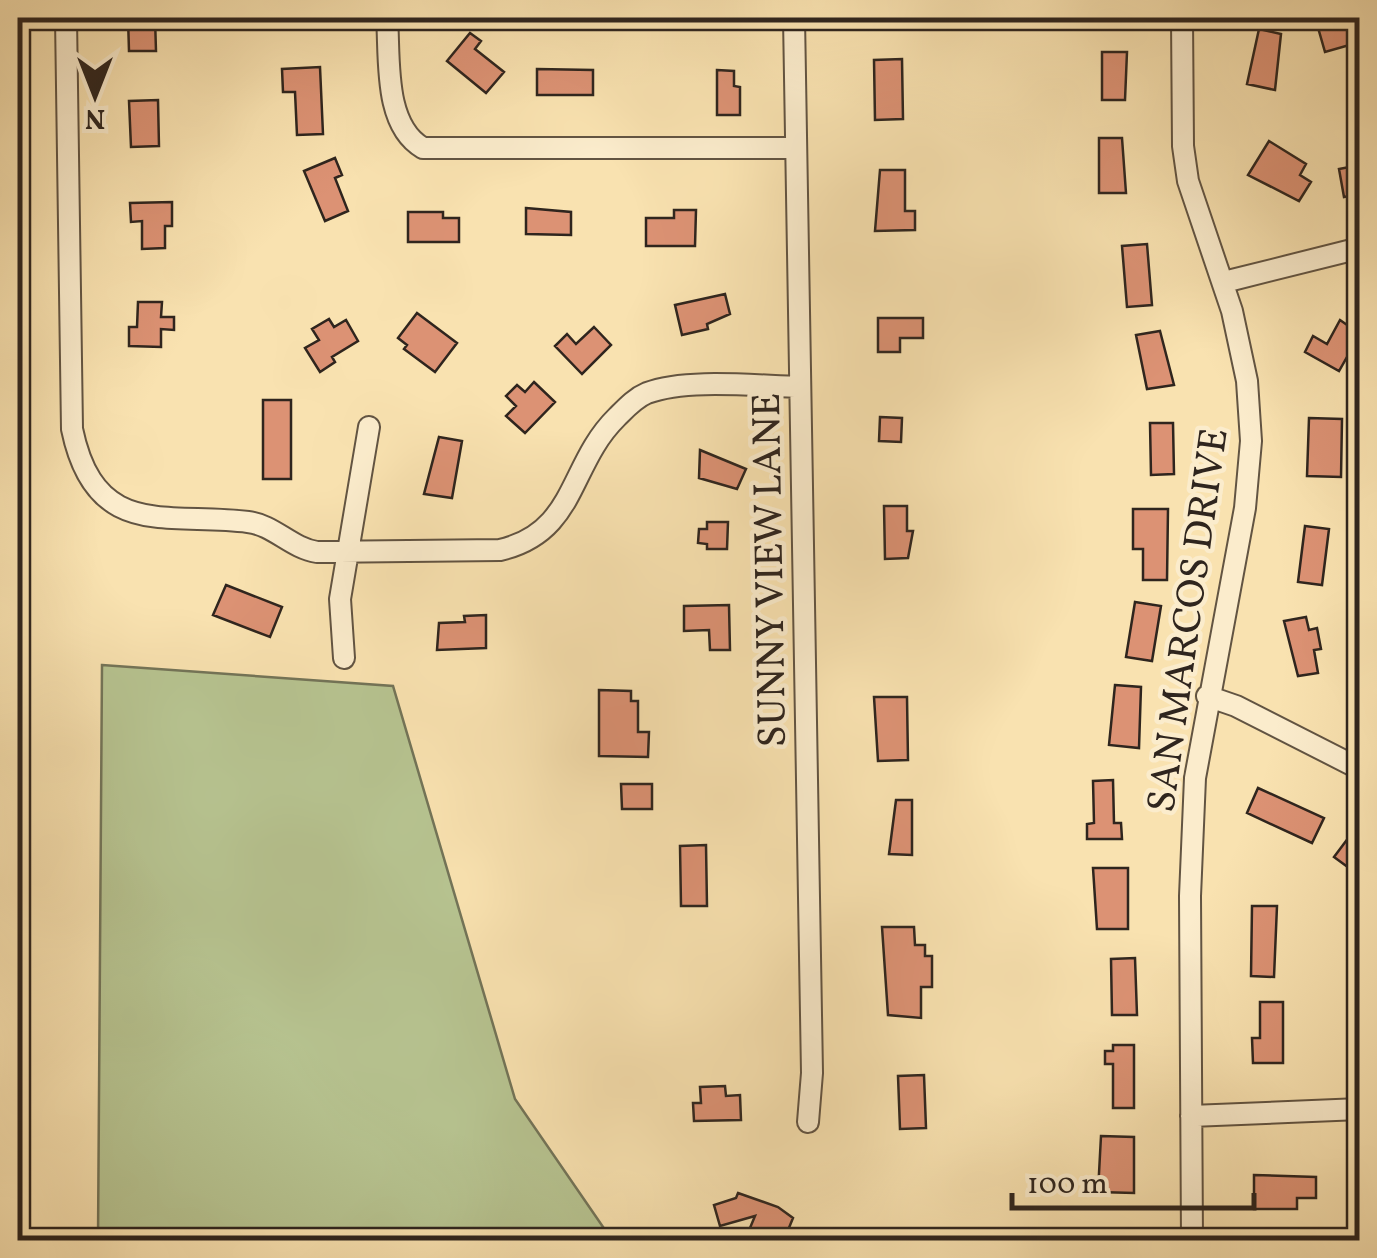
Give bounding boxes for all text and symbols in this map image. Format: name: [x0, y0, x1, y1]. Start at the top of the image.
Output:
north arrow: [45, 45, 145, 145]
text: N: [85, 98, 105, 137]
street label: SUNNY VIEW LANE: [741, 392, 803, 748]
street label: SAN MARCOS DRIVE: [1135, 425, 1245, 816]
scale bar: [1012, 1148, 1254, 1210]
text: 100 m: [1027, 1164, 1108, 1206]

